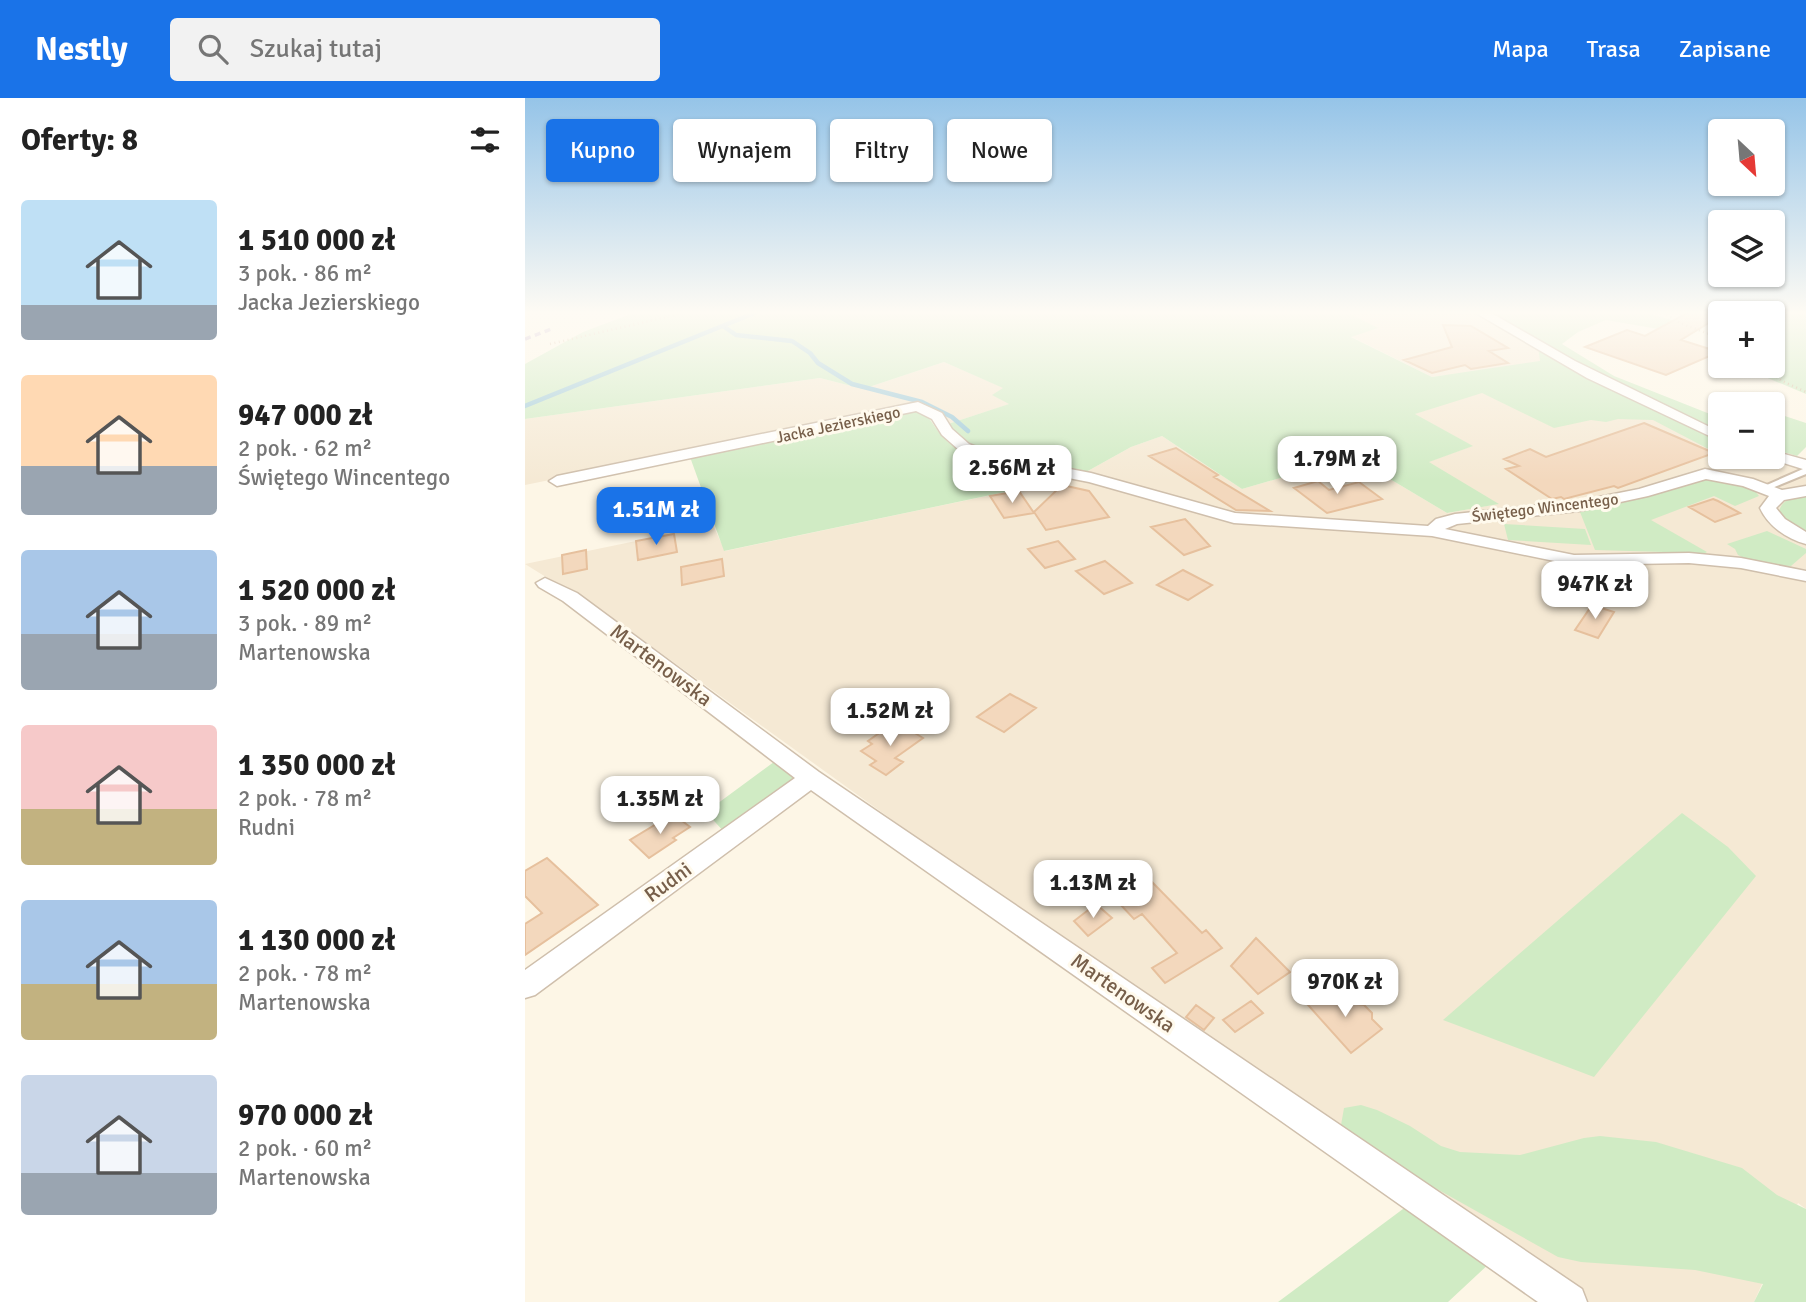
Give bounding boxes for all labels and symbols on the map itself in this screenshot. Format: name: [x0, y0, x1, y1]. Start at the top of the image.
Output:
north arrow: [1708, 119, 1785, 196]
street label: Jacka Jezierskiego: [774, 402, 902, 448]
pin: 1.79M zł: [1265, 436, 1409, 496]
pin: 2.56M zł: [940, 446, 1084, 505]
pin: 1.51M zł: [584, 488, 728, 547]
street label: Świętego Wincentego: [1471, 489, 1620, 527]
pin: 947K zł: [1530, 561, 1660, 621]
street label: Martenowska: [605, 618, 717, 712]
pin: 1.52M zł: [818, 688, 962, 748]
pin: 1.35M zł: [588, 776, 732, 836]
street label: Rudni: [639, 856, 697, 908]
pin: 1.13M zł: [1021, 860, 1165, 920]
street label: Martenowska: [1066, 948, 1180, 1038]
pin: 970K zł: [1280, 960, 1410, 1019]

